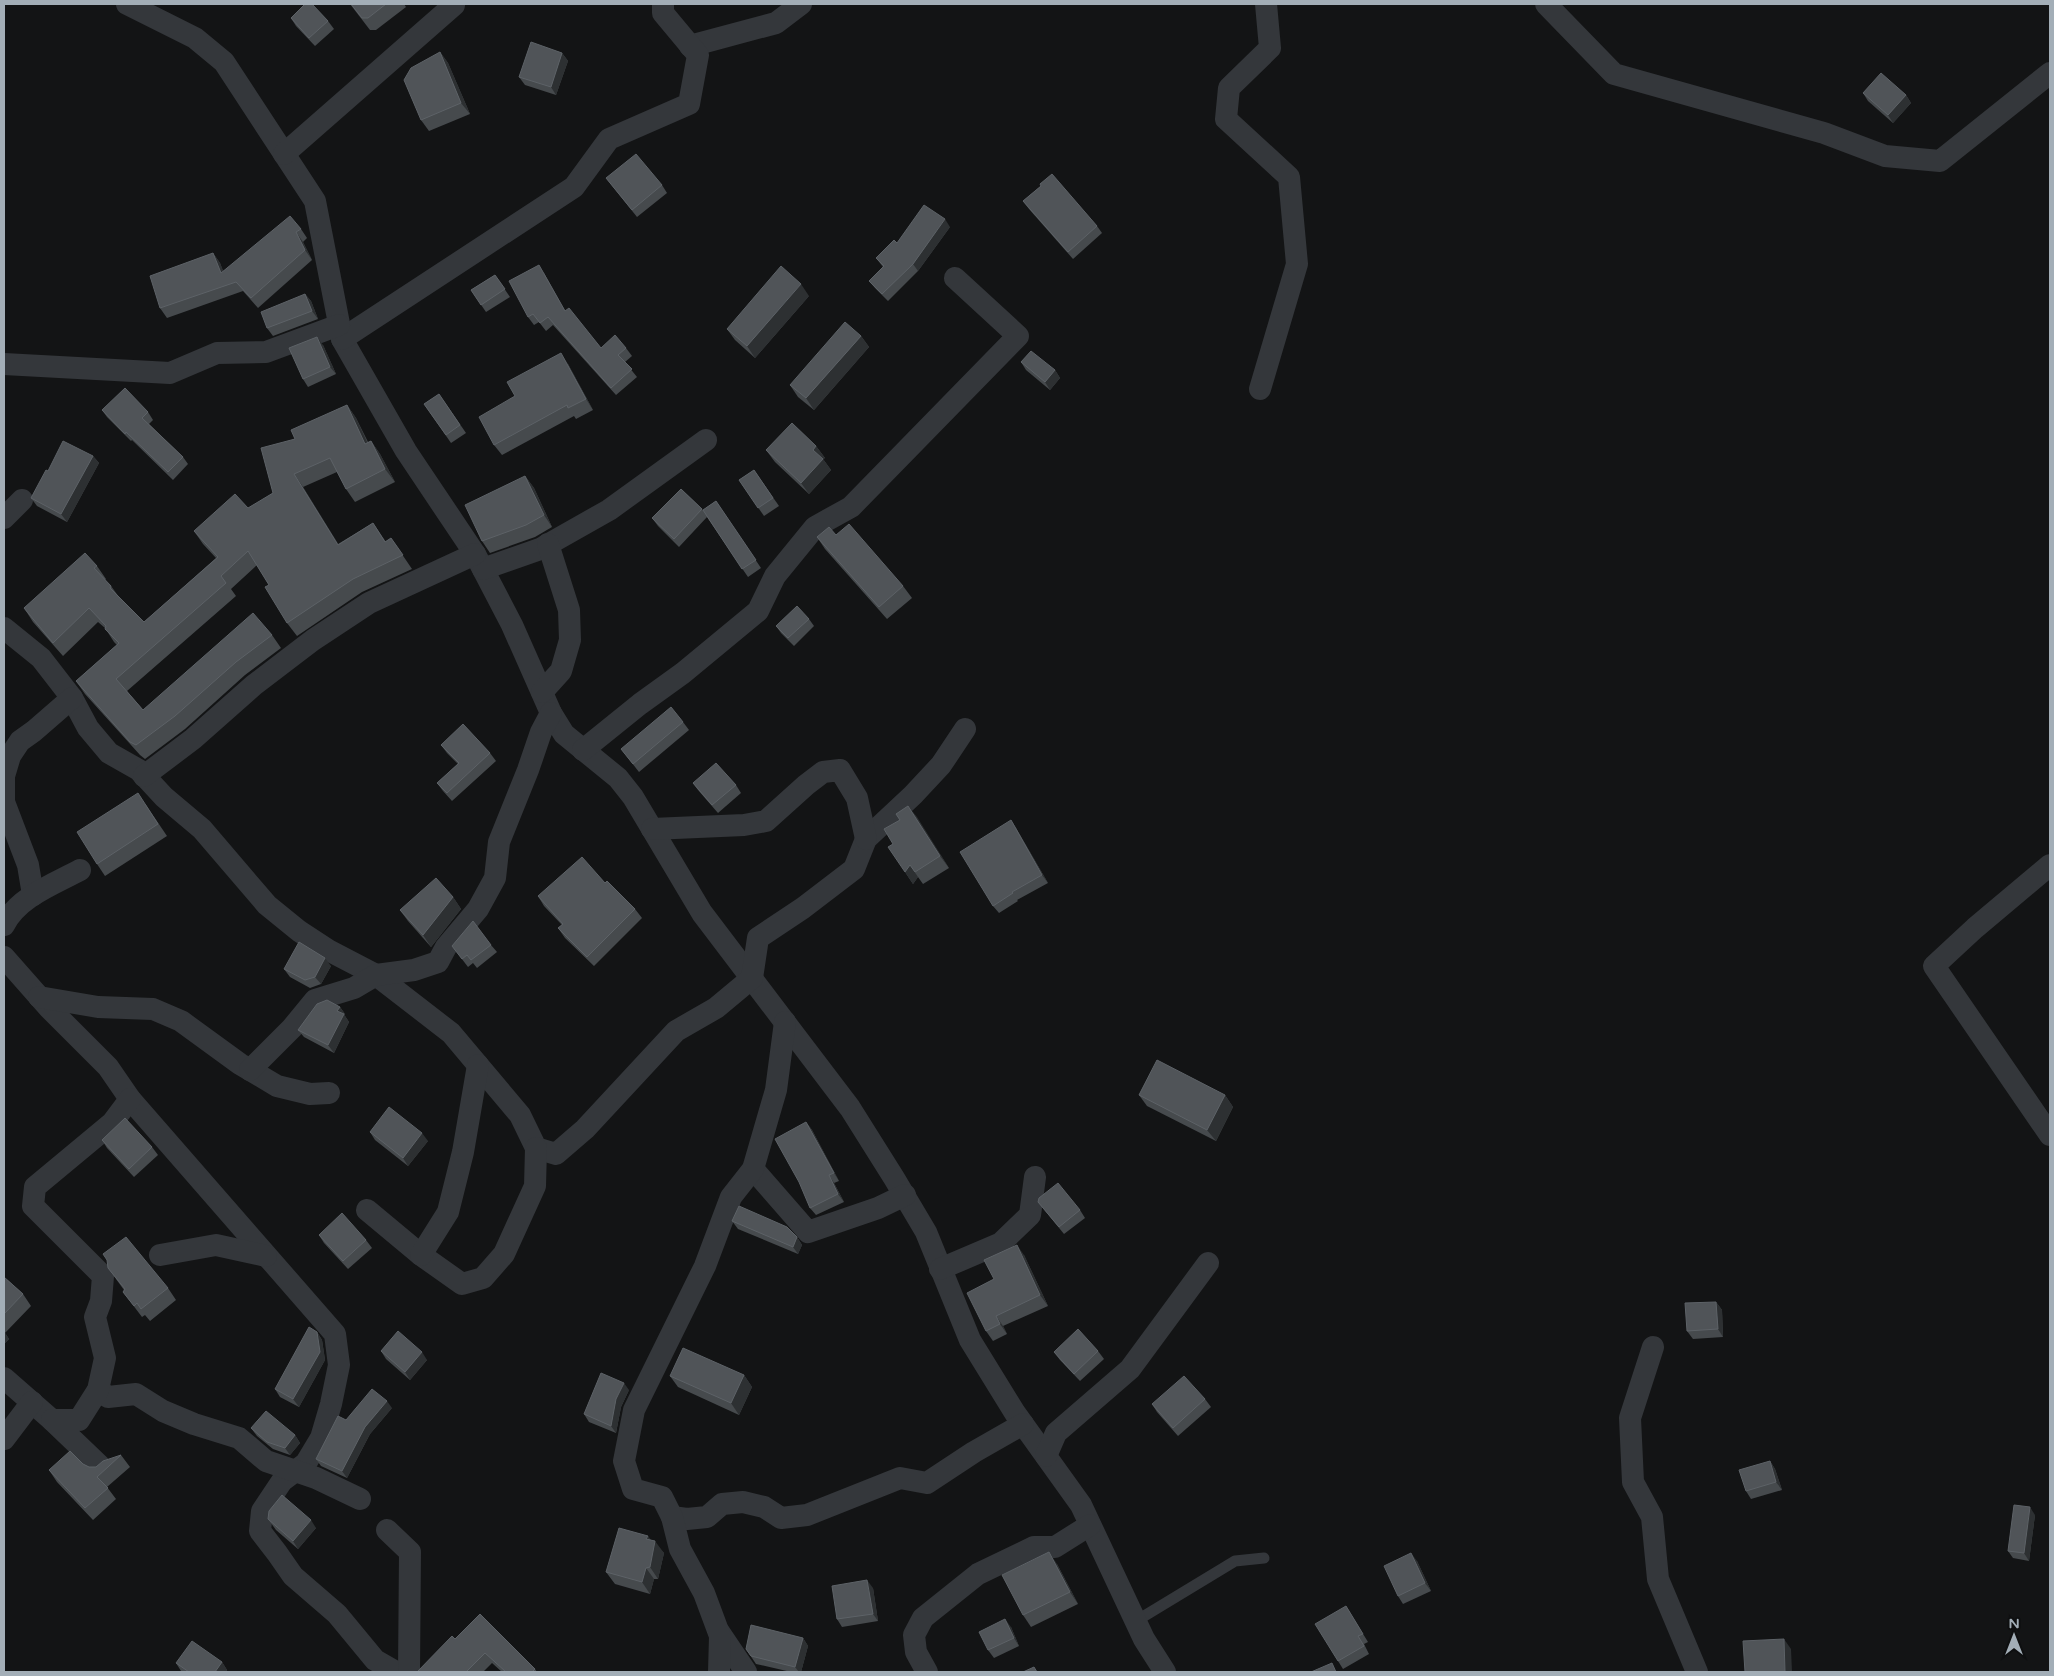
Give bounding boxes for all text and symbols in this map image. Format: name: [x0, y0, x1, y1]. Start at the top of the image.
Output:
north arrow: [1989, 1611, 2039, 1661]
text: N: [2008, 1615, 2020, 1632]

